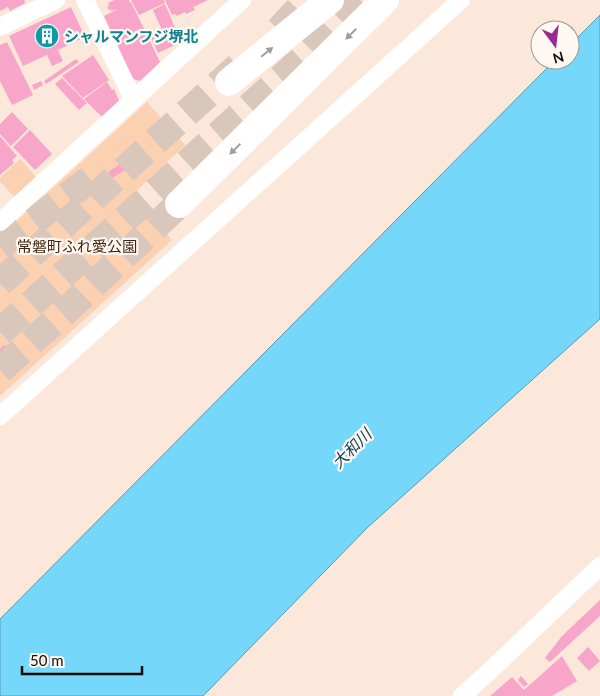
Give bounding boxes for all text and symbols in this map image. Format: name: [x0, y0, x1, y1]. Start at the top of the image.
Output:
north arrow: [530, 20, 580, 70]
building icon: シャルマンフジ堺北: [34, 23, 60, 49]
place label: シャルマンフジ堺北: [64, 27, 199, 45]
one-way arrow: [345, 28, 357, 40]
one-way arrow: [260, 46, 273, 57]
text: N: [551, 48, 566, 68]
one-way arrow: [229, 142, 241, 154]
park label: 常磐町ふれ愛公園: [17, 237, 137, 255]
water label: 大和川: [327, 423, 376, 472]
scale bar: [22, 644, 142, 676]
text: 50 m: [30, 651, 64, 669]

